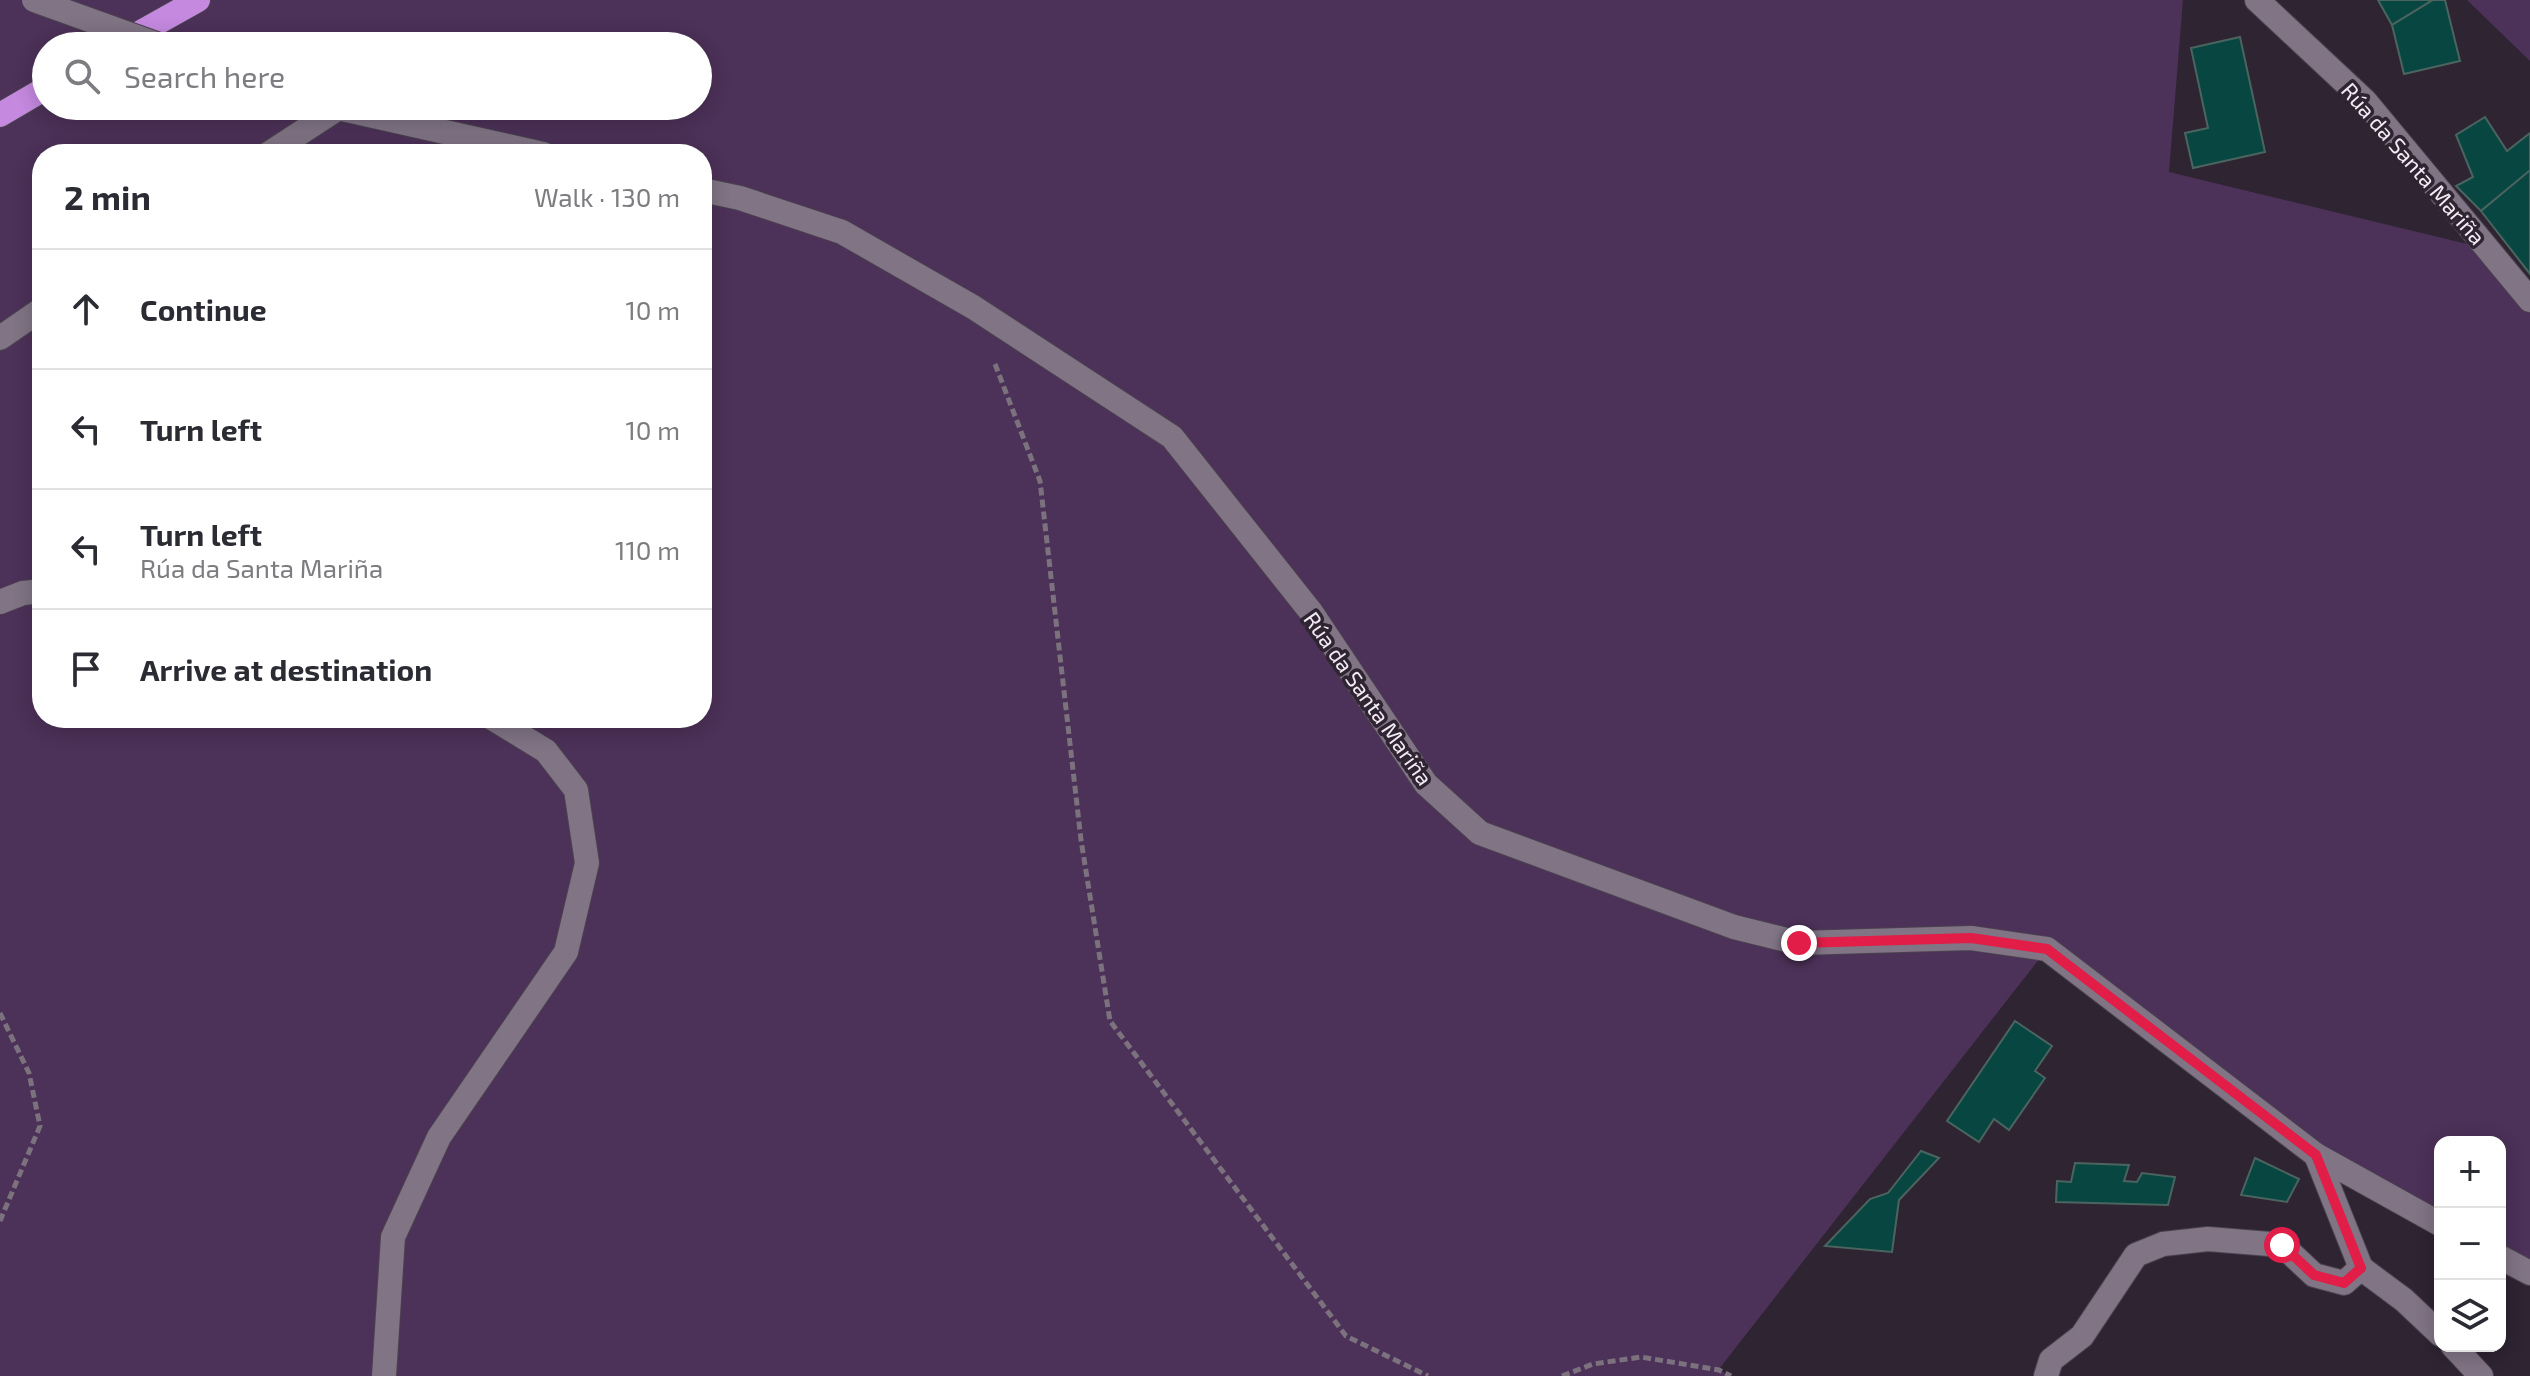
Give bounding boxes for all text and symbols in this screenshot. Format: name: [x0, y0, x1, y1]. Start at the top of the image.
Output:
search box: [32, 32, 712, 120]
icon: search: [60, 54, 104, 98]
text: Search here: [124, 58, 285, 94]
street label: Rúa da Santa Mariña: [2337, 77, 2491, 249]
text: 2 min: [64, 176, 151, 217]
text: Walk · 130 m: [534, 181, 680, 212]
icon: ahead: [64, 287, 108, 331]
text: Continue: [140, 291, 267, 327]
text: 10 m: [625, 294, 680, 325]
icon: left: [64, 407, 108, 451]
text: Turn left: [140, 411, 262, 447]
text: 10 m: [625, 414, 680, 445]
text: Turn left: [140, 516, 262, 552]
icon: left: [64, 527, 108, 571]
text: 110 m: [615, 534, 680, 565]
text: Rúa da Santa Mariña: [140, 552, 383, 583]
street label: Rúa da Santa Mariña: [1299, 606, 1439, 790]
icon: arrive: [64, 647, 108, 691]
text: Arrive at destination: [140, 651, 432, 687]
route end: [1781, 925, 1817, 961]
map controls: [2434, 1136, 2506, 1352]
button: +: [2434, 1136, 2506, 1208]
button: −: [2434, 1208, 2506, 1280]
route start: [2264, 1227, 2300, 1263]
button: layers: [2434, 1280, 2506, 1352]

